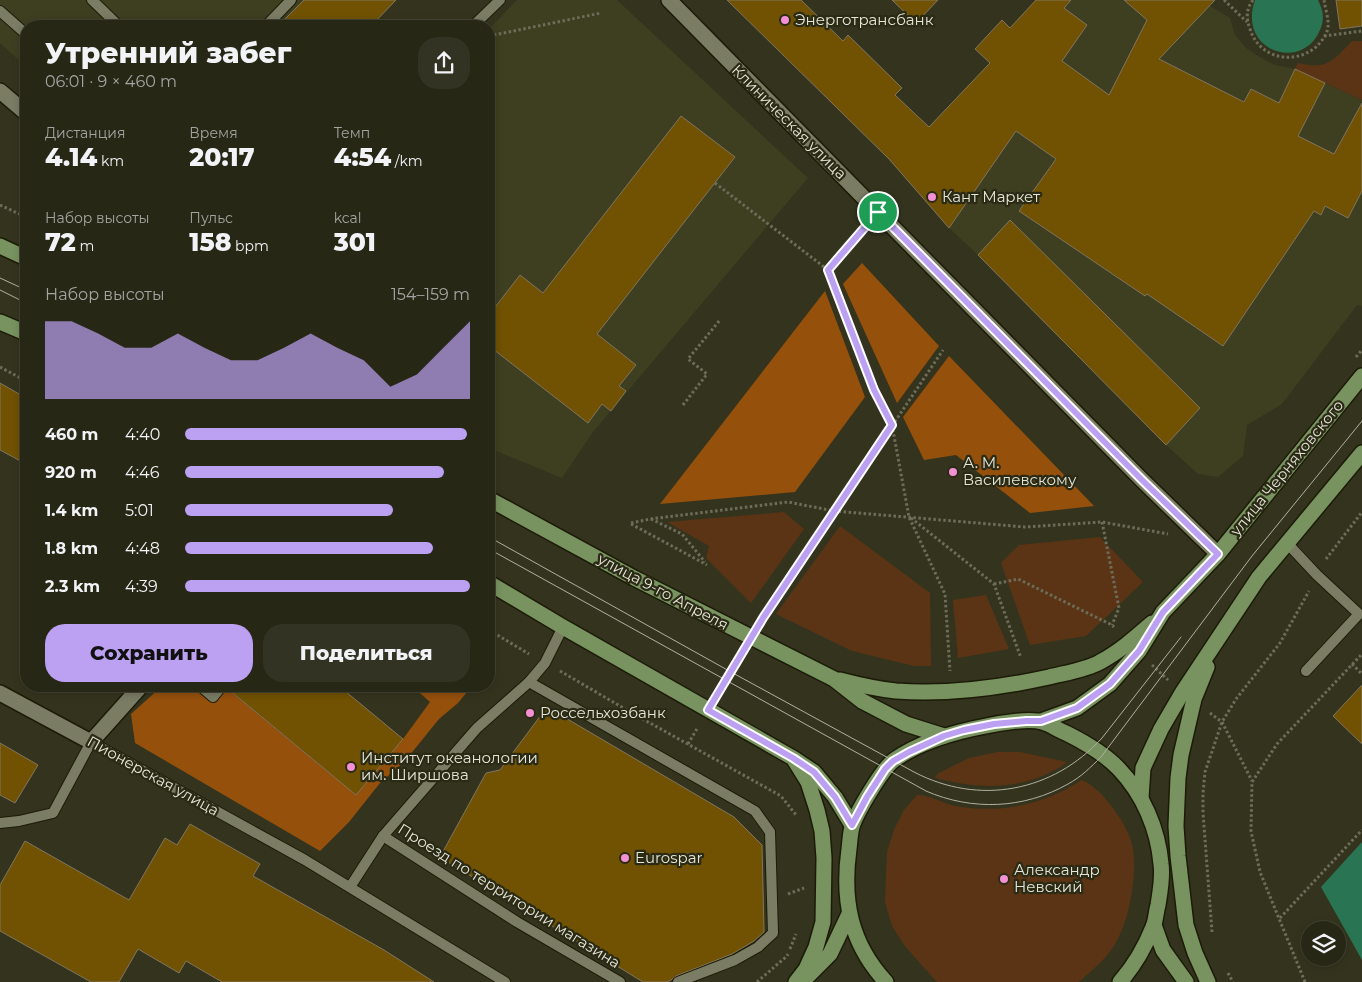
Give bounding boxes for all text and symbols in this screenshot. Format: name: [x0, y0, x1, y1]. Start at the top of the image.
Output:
place label: Энерготрансбанк: [795, 10, 934, 29]
marker: Энерготрансбанк: [779, 14, 791, 26]
text: Утренний забег: [45, 36, 291, 70]
button: share: [418, 37, 470, 89]
street label: Клиническая улица: [728, 60, 851, 183]
text: 06:01 · 9 × 460 m: [45, 72, 177, 91]
text: Дистанция: [45, 124, 125, 142]
text: Время: [189, 124, 238, 142]
text: Темп: [334, 124, 370, 142]
text: 4.14: [45, 142, 97, 172]
text: 20:17: [189, 142, 254, 172]
text: 4:54: [334, 142, 391, 172]
text: km: [97, 152, 124, 170]
text: /km: [391, 152, 423, 170]
place label: Кант Маркет: [942, 187, 1041, 206]
pin: [857, 191, 899, 233]
marker: Кант Маркет: [926, 191, 938, 203]
icon: arrive: [864, 198, 892, 226]
text: Набор высоты: [45, 209, 150, 227]
text: Пульс: [189, 209, 233, 227]
text: kcal: [334, 209, 362, 227]
text: 72: [45, 227, 76, 257]
text: 158: [189, 227, 231, 257]
text: 301: [334, 227, 376, 257]
text: m: [76, 237, 94, 255]
text: bpm: [231, 237, 269, 255]
text: Набор высоты: [45, 285, 165, 304]
text: 154–159 m: [391, 285, 470, 304]
street label: улица Черняховского: [1225, 396, 1347, 540]
text: 460 m: [45, 425, 98, 444]
text: 4:40: [125, 425, 160, 444]
place label: А. М. Василевскому: [963, 453, 1077, 489]
text: 920 m: [45, 463, 97, 482]
text: 4:46: [125, 463, 159, 482]
marker: А. М. Василевскому: [947, 466, 959, 478]
text: 1.4 km: [45, 501, 98, 520]
text: 5:01: [125, 501, 154, 520]
text: 1.8 km: [45, 539, 98, 558]
text: 4:48: [125, 539, 160, 558]
street label: улица 9-го Апреля: [594, 549, 732, 634]
text: 2.3 km: [45, 577, 100, 596]
text: 4:39: [125, 577, 158, 596]
button: Сохранить: [45, 624, 253, 682]
button: Поделиться: [263, 624, 470, 682]
place label: Россельхозбанк: [540, 703, 666, 722]
marker: Россельхозбанк: [524, 707, 536, 719]
street label: Пионерская улица: [84, 731, 222, 820]
place label: Институт океанологии им. Ширшова: [361, 748, 538, 784]
marker: Институт океанологии им. Ширшова: [345, 761, 357, 773]
street label: Проезд по территории магазина: [395, 819, 624, 972]
place label: Eurospar: [635, 848, 703, 867]
marker: Eurospar: [619, 852, 631, 864]
place label: Александр Невский: [1014, 860, 1100, 896]
marker: Александр Невский: [998, 873, 1010, 885]
map controls: [1301, 921, 1346, 966]
button: layers: [1301, 921, 1346, 966]

